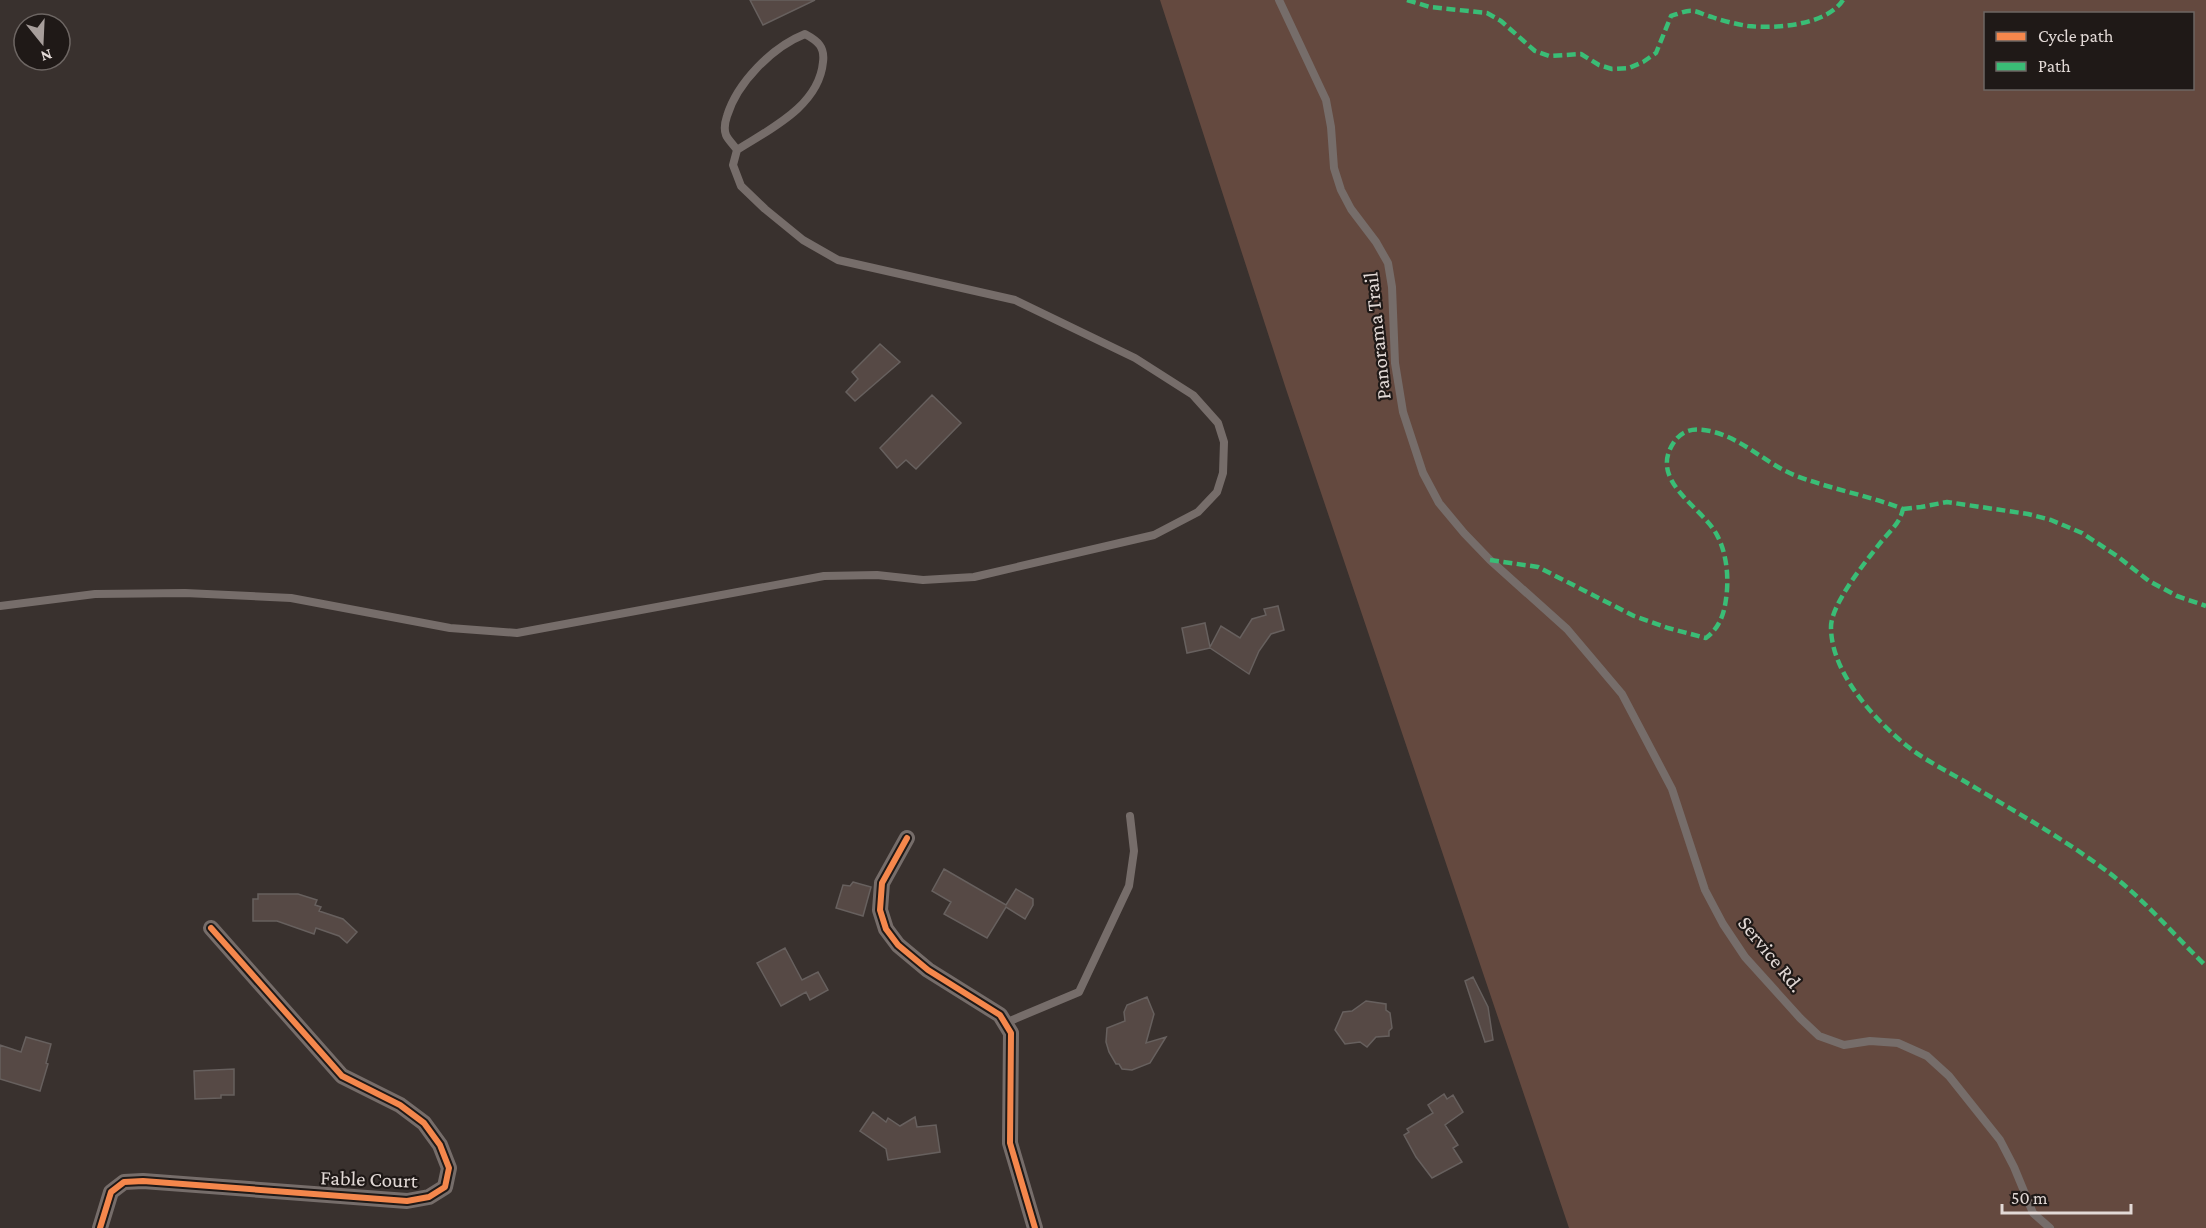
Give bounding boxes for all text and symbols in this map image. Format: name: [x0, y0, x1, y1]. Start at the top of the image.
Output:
north arrow: [12, 12, 72, 72]
legend: [1984, 12, 2194, 90]
text: Cycle path: [2038, 26, 2114, 46]
text: N: [39, 46, 54, 66]
text: Path: [2038, 56, 2071, 76]
street label: Panorama Trail: [1358, 271, 1396, 401]
street label: Service Rd.: [1733, 911, 1809, 997]
street label: Fable Court: [320, 1165, 419, 1193]
scale bar: [2002, 1177, 2131, 1215]
text: 50 m: [2011, 1188, 2048, 1208]

